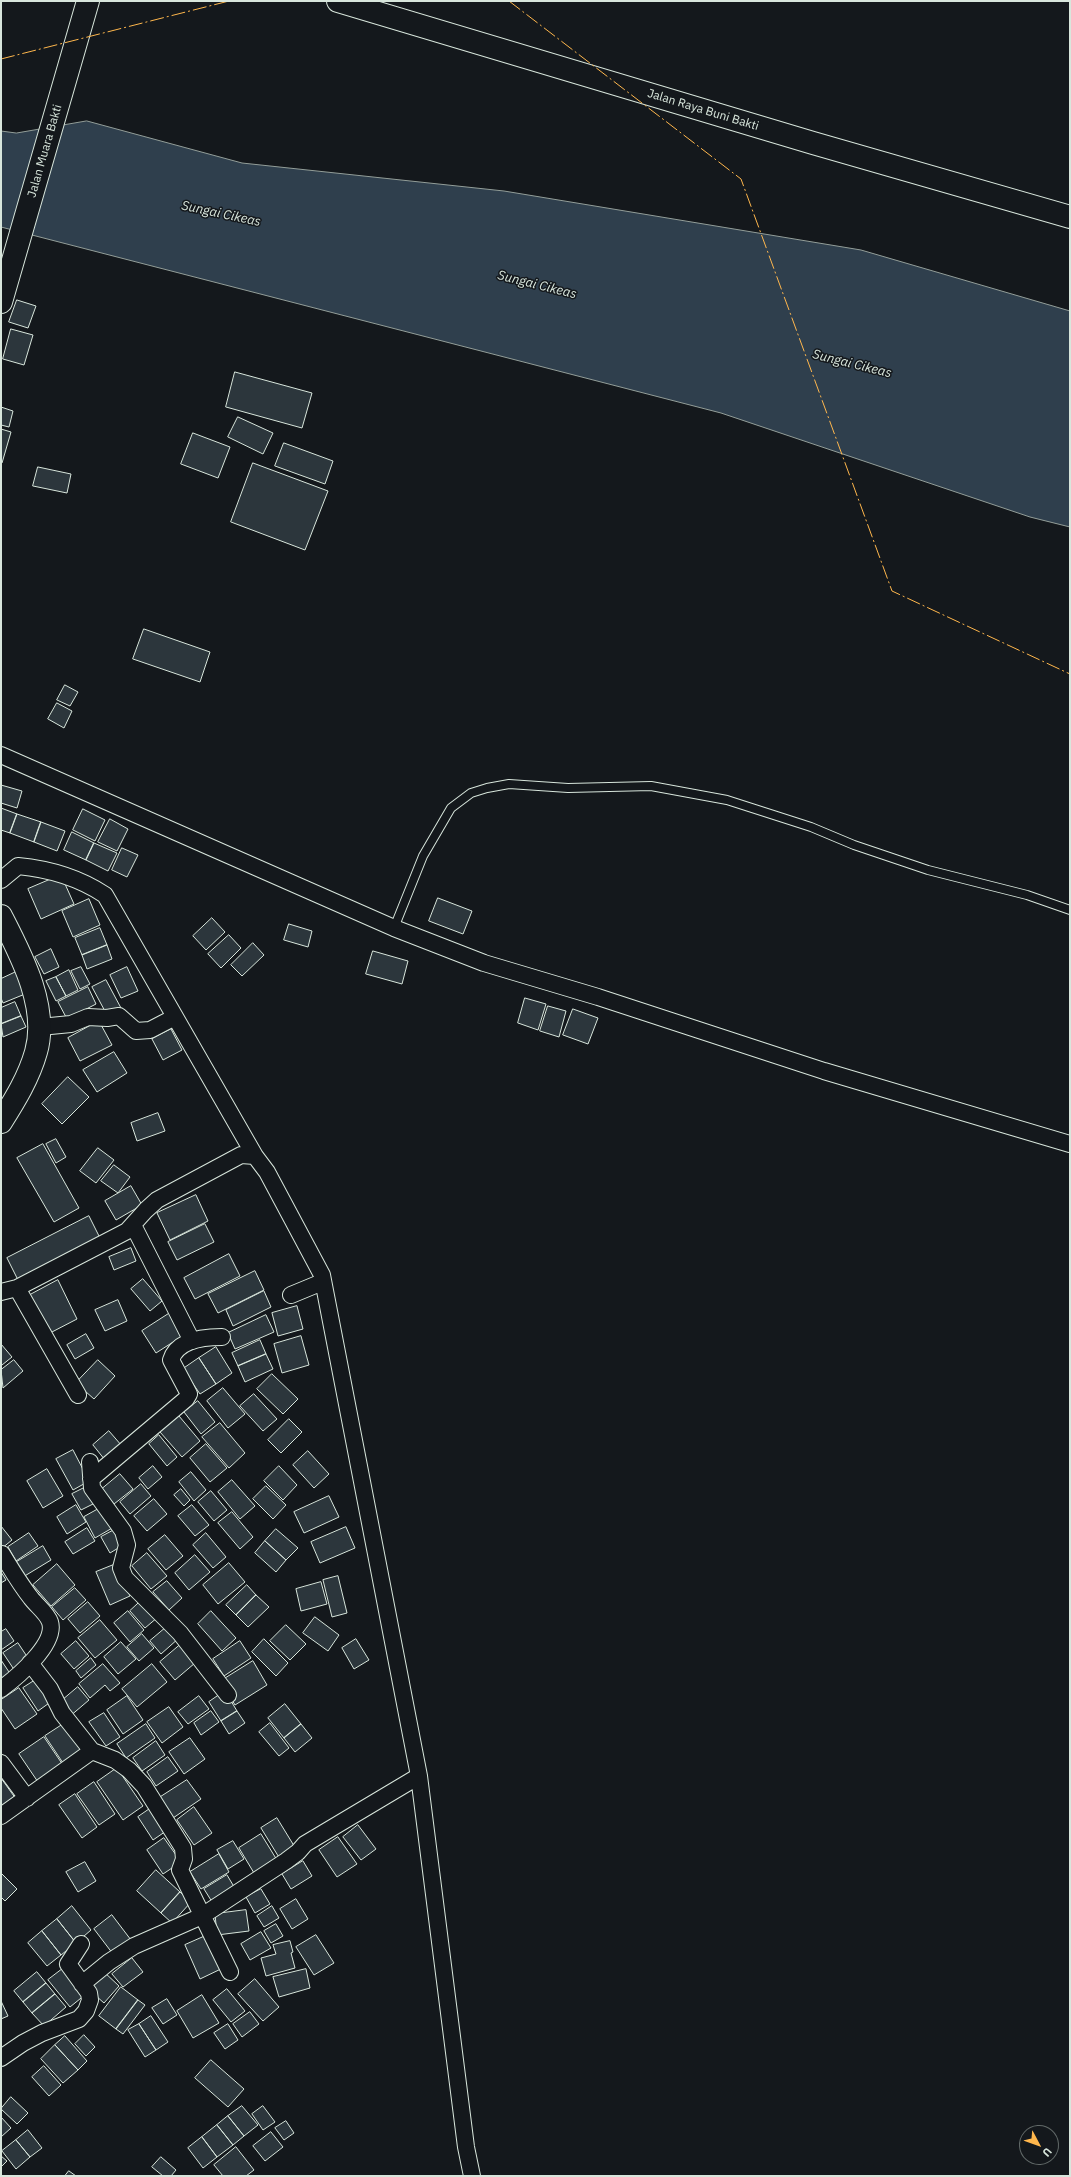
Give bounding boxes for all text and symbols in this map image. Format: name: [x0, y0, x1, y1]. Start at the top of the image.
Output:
street label: Jalan Raya Buni Bakti: [646, 86, 760, 134]
street label: Jalan Muara Bakti: [25, 103, 65, 199]
water label: Sungai Cikeas: [180, 198, 262, 230]
water label: Sungai Cikeas: [496, 268, 578, 302]
water label: Sungai Cikeas: [811, 347, 893, 381]
north arrow: [1019, 2125, 1059, 2165]
text: U: [1040, 2145, 1055, 2160]

